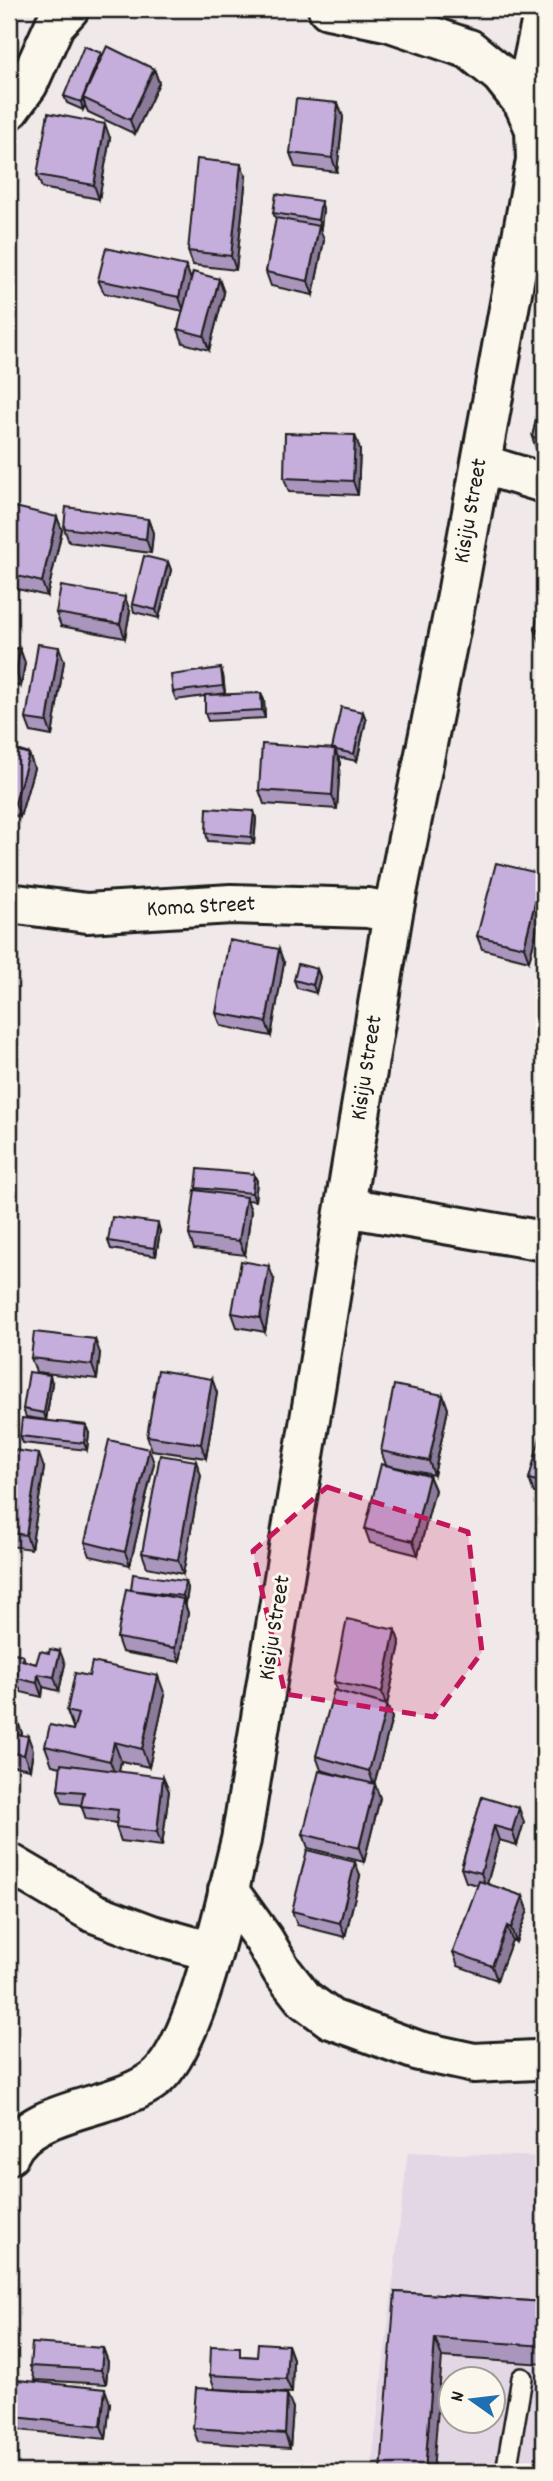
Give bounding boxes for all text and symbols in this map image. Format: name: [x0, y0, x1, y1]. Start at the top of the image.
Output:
street label: Kisiju Street: [447, 456, 497, 566]
street label: Koma Street: [146, 889, 256, 927]
street label: Kisiju Street: [343, 1013, 393, 1123]
street label: Kisiju Street: [251, 1573, 301, 1683]
north arrow: [438, 2366, 508, 2436]
text: N: [445, 2389, 473, 2405]

